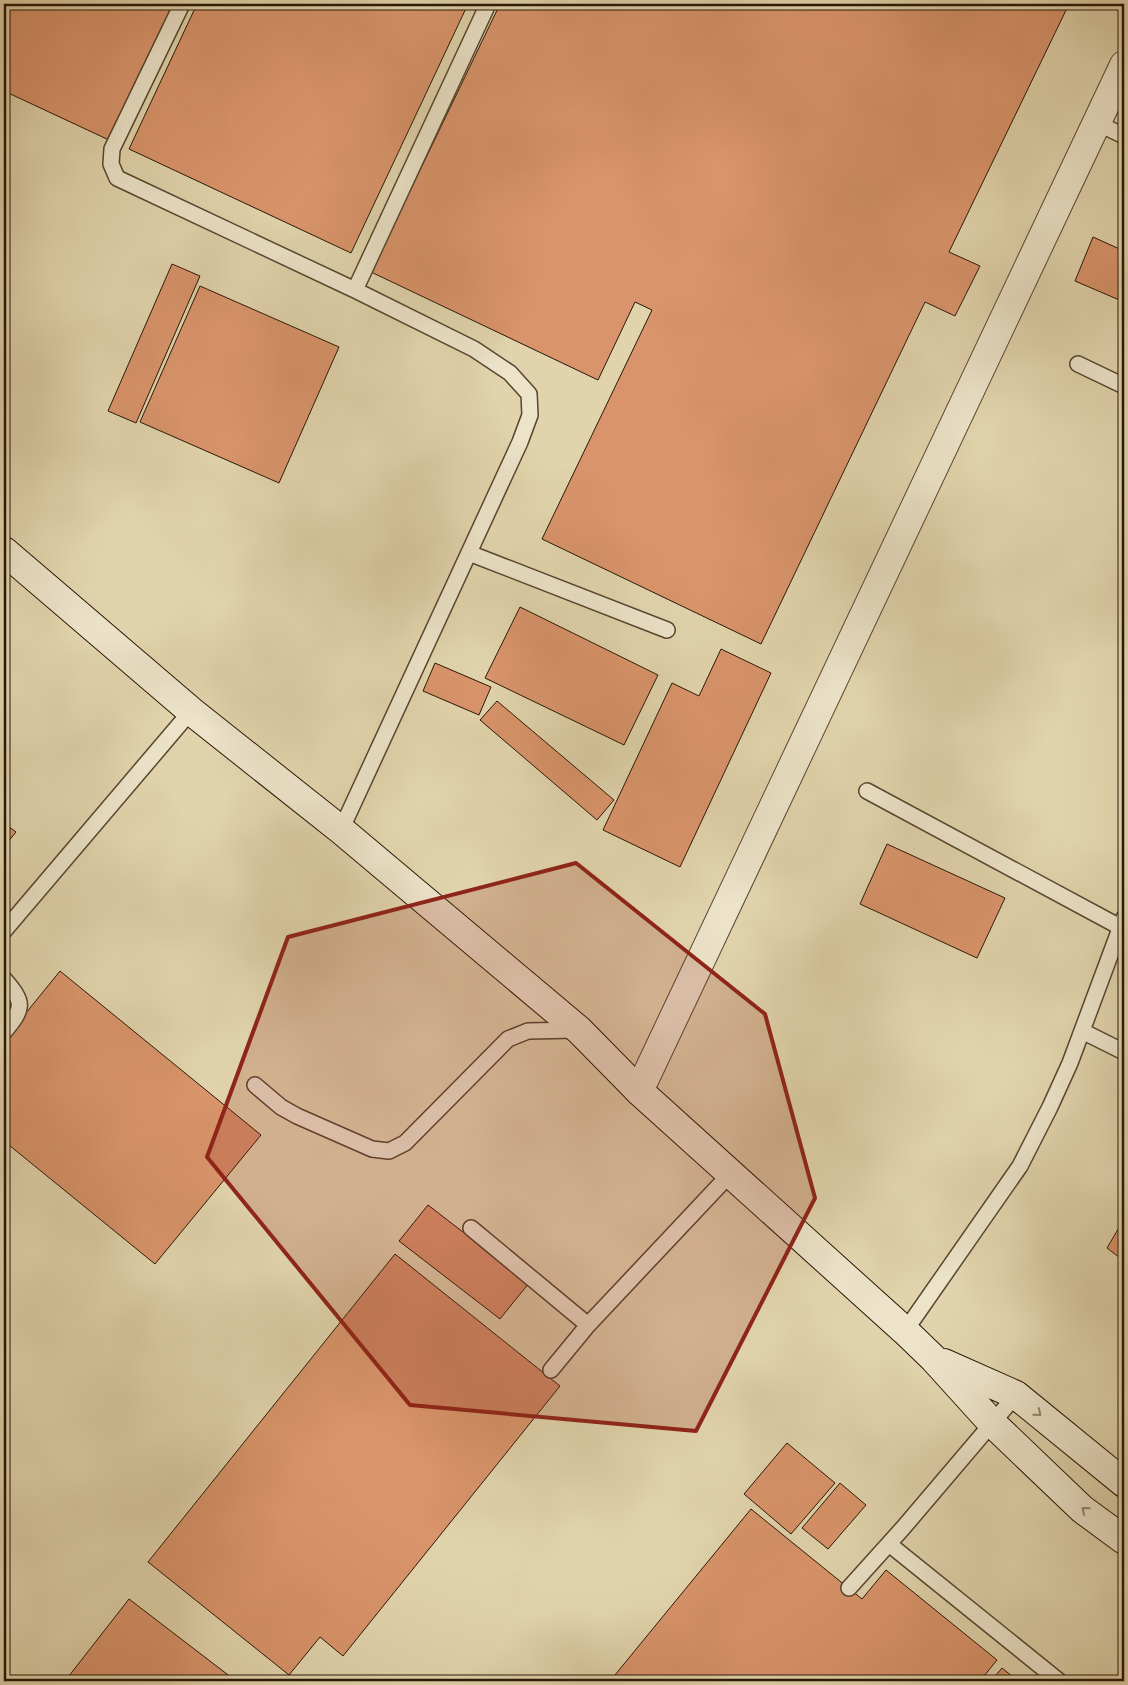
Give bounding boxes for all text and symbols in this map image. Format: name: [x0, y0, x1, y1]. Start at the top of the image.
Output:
one-way arrow: [1032, 1408, 1041, 1416]
one-way arrow: [1082, 1508, 1091, 1516]

